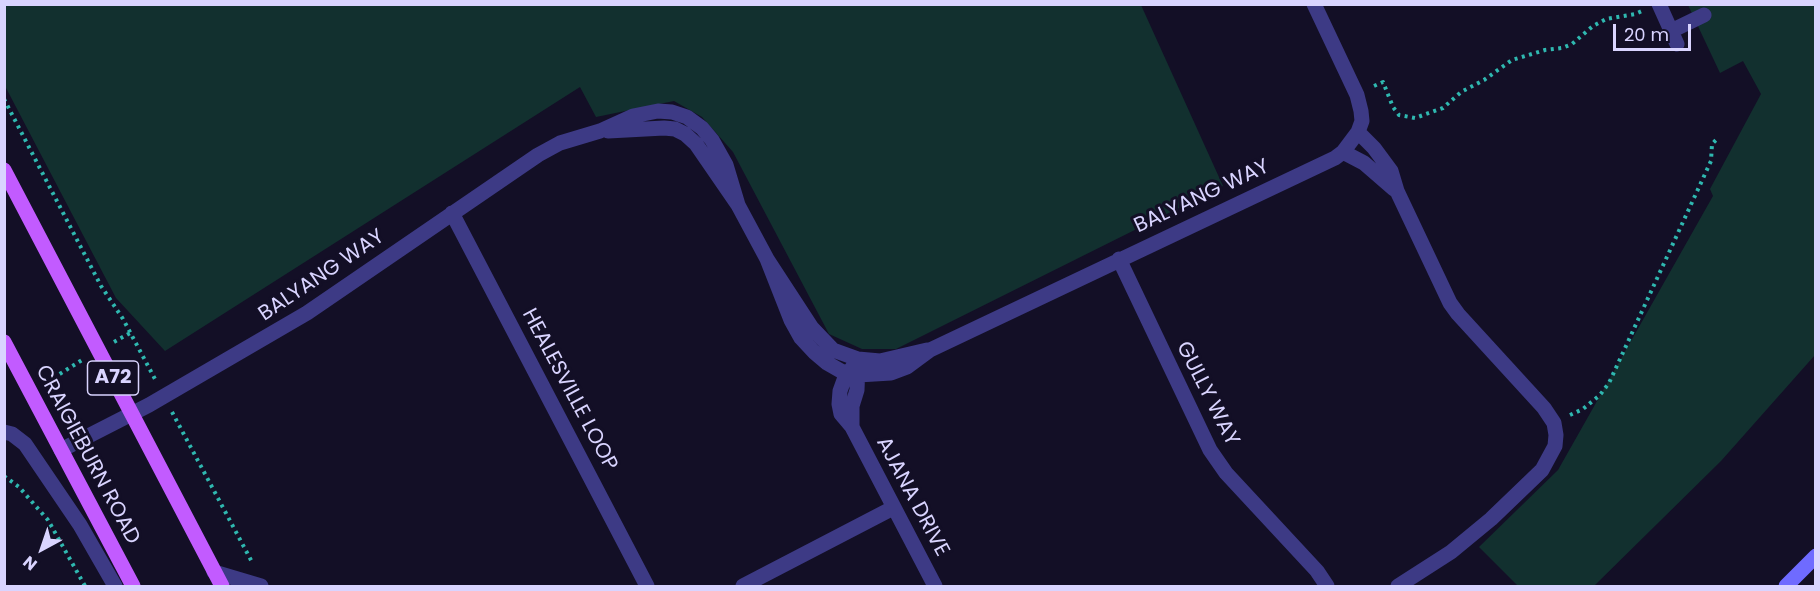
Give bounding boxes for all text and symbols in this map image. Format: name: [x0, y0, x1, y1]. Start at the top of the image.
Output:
scale bar: [1616, 12, 1694, 50]
text: 20 m: [1624, 22, 1669, 47]
street label: BALYANG WAY: [1130, 155, 1274, 239]
street label: BALYANG WAY: [254, 225, 390, 327]
street label: HEALESVILLE LOOP: [516, 305, 622, 475]
street label: GULLY WAY: [1170, 338, 1244, 450]
street label: CRAIGIEBURN ROAD: [29, 361, 145, 549]
road number: A72: [88, 361, 138, 395]
street label: AJANA DRIVE: [870, 433, 954, 561]
north arrow: [12, 519, 72, 579]
text: N: [18, 550, 42, 576]

